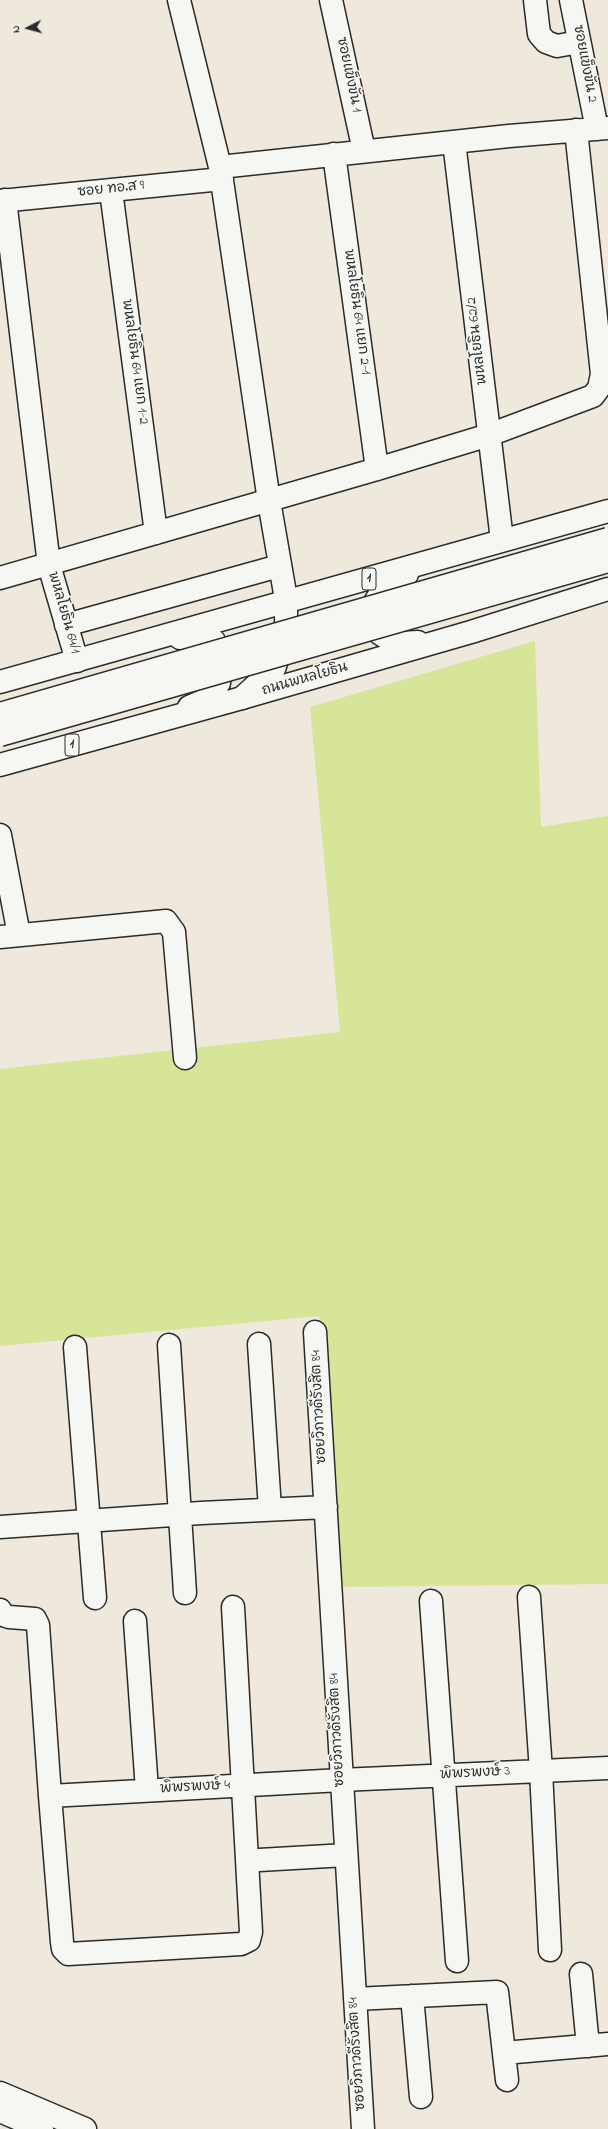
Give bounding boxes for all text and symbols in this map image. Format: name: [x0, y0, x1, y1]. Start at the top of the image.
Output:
north arrow: [8, 8, 48, 48]
street label: ซอยแข็งขัน 2: [568, 24, 600, 104]
text: N: [8, 25, 24, 34]
street label: ซอยแข็งขัน 1: [332, 36, 364, 114]
street label: ซอย ทอ.ส 9: [77, 178, 145, 202]
street label: พหลโยธิน 64 แยก 2-1: [339, 248, 373, 376]
street label: พหลโยธิน 62/2: [464, 296, 492, 386]
street label: พหลโยธิน 64 แยก 1-2: [117, 298, 151, 426]
road number: 1: [362, 568, 376, 590]
street label: พหลโยธิน 64/1: [43, 570, 83, 656]
street label: ถนนพหลโยธิน: [260, 660, 350, 700]
road number: 1: [65, 734, 79, 756]
street label: ซอยวิภาวดีรังสิต 84: [309, 1350, 331, 1464]
street label: ซอยวิภาวดีรังสิต 84: [327, 1673, 349, 1787]
street label: พิพรพงษ์ 3: [440, 1764, 510, 1784]
street label: พิพรพงษ์ 4: [160, 1778, 230, 1798]
street label: ซอยวิภาวดีรังสิต 84: [346, 1996, 370, 2112]

